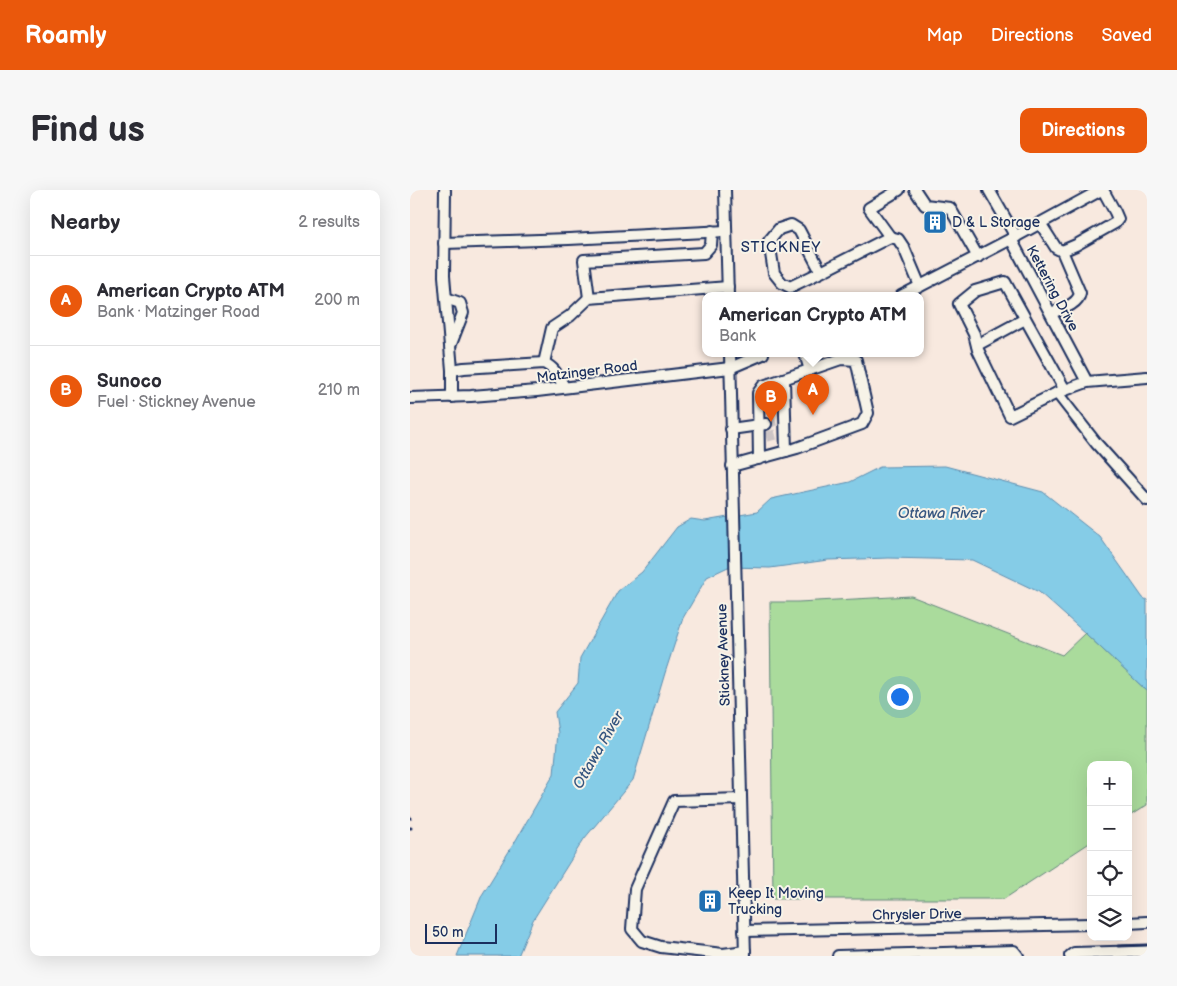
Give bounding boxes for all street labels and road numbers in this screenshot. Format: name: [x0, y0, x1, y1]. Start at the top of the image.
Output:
street label: Kettering Drive: [1023, 242, 1082, 334]
street label: Matzinger Road: [536, 357, 638, 386]
street label: Stickney Avenue: [713, 603, 734, 707]
street label: Chrysler Drive: [872, 905, 962, 924]

